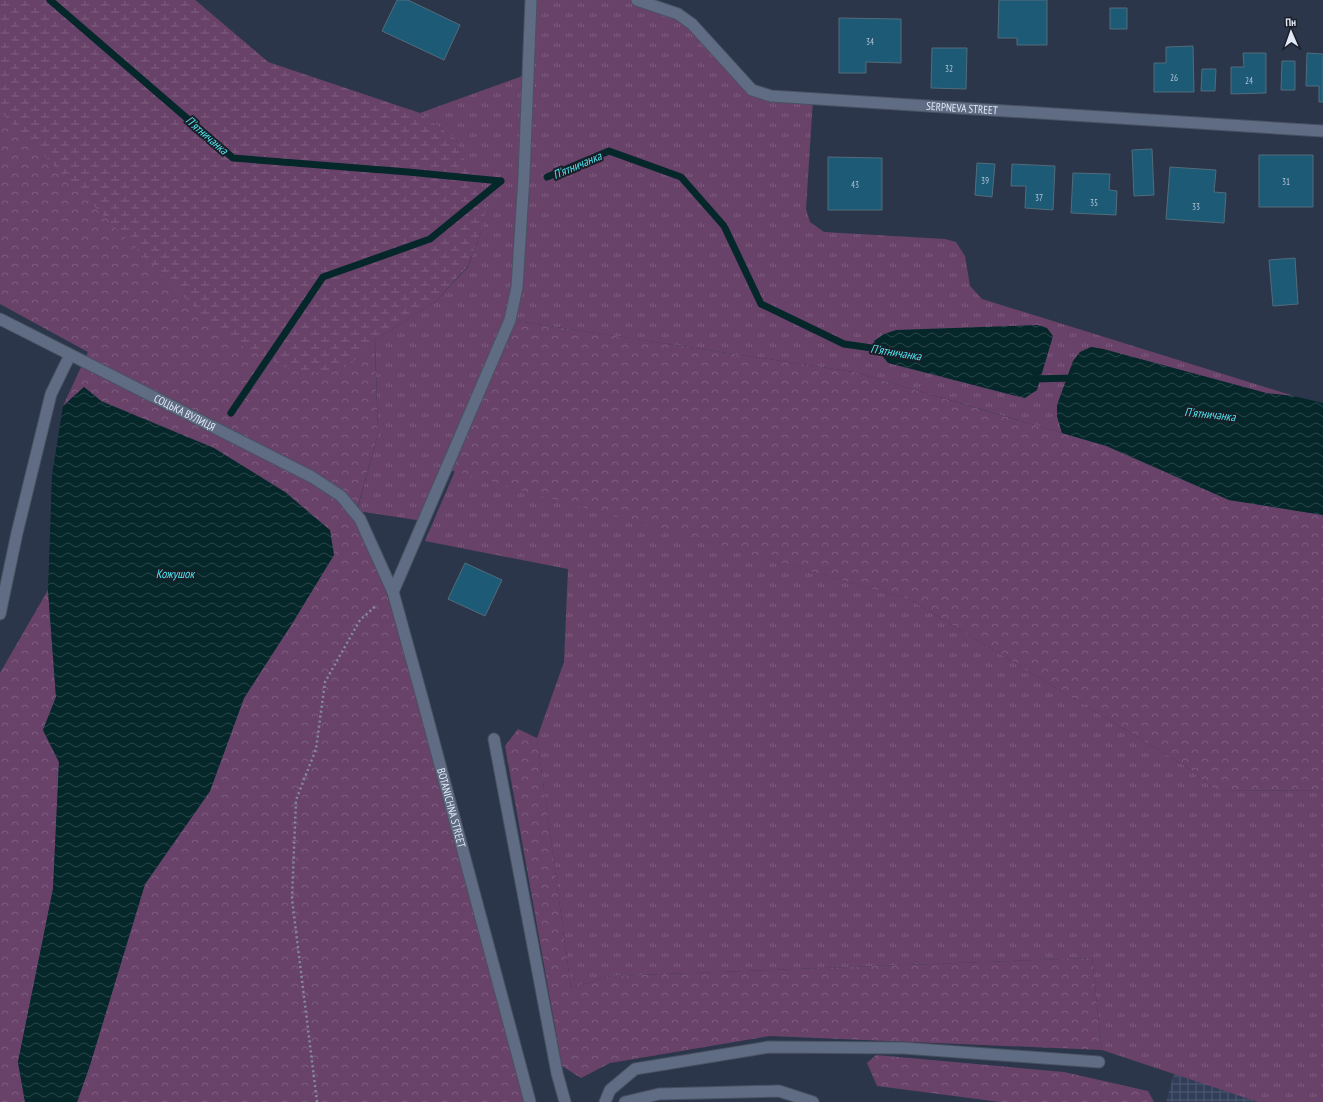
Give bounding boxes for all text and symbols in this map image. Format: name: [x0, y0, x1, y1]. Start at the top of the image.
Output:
north arrow: [1271, 12, 1311, 52]
text: Пн: [1285, 15, 1296, 29]
house number: 34: [866, 36, 874, 47]
house number: 32: [945, 63, 953, 74]
house number: 26: [1170, 72, 1178, 83]
house number: 24: [1245, 75, 1253, 86]
street label: SERPNEVA STREET: [926, 99, 998, 117]
water label: П'ятничанка: [183, 113, 232, 158]
water label: П'ятничанка: [550, 148, 605, 182]
house number: 39: [981, 175, 989, 186]
house number: 31: [1282, 176, 1290, 187]
house number: 43: [851, 179, 859, 190]
house number: 37: [1035, 192, 1043, 203]
house number: 35: [1090, 197, 1098, 208]
house number: 33: [1192, 201, 1200, 212]
water label: П'ятничанка: [870, 341, 924, 364]
street label: СОЦЬКА ВУЛИЦЯ: [152, 391, 218, 434]
water label: П'ятничанка: [1184, 404, 1237, 424]
water label: Кожушок: [156, 566, 196, 581]
street label: BOTANICHNA STREET: [434, 766, 469, 849]

